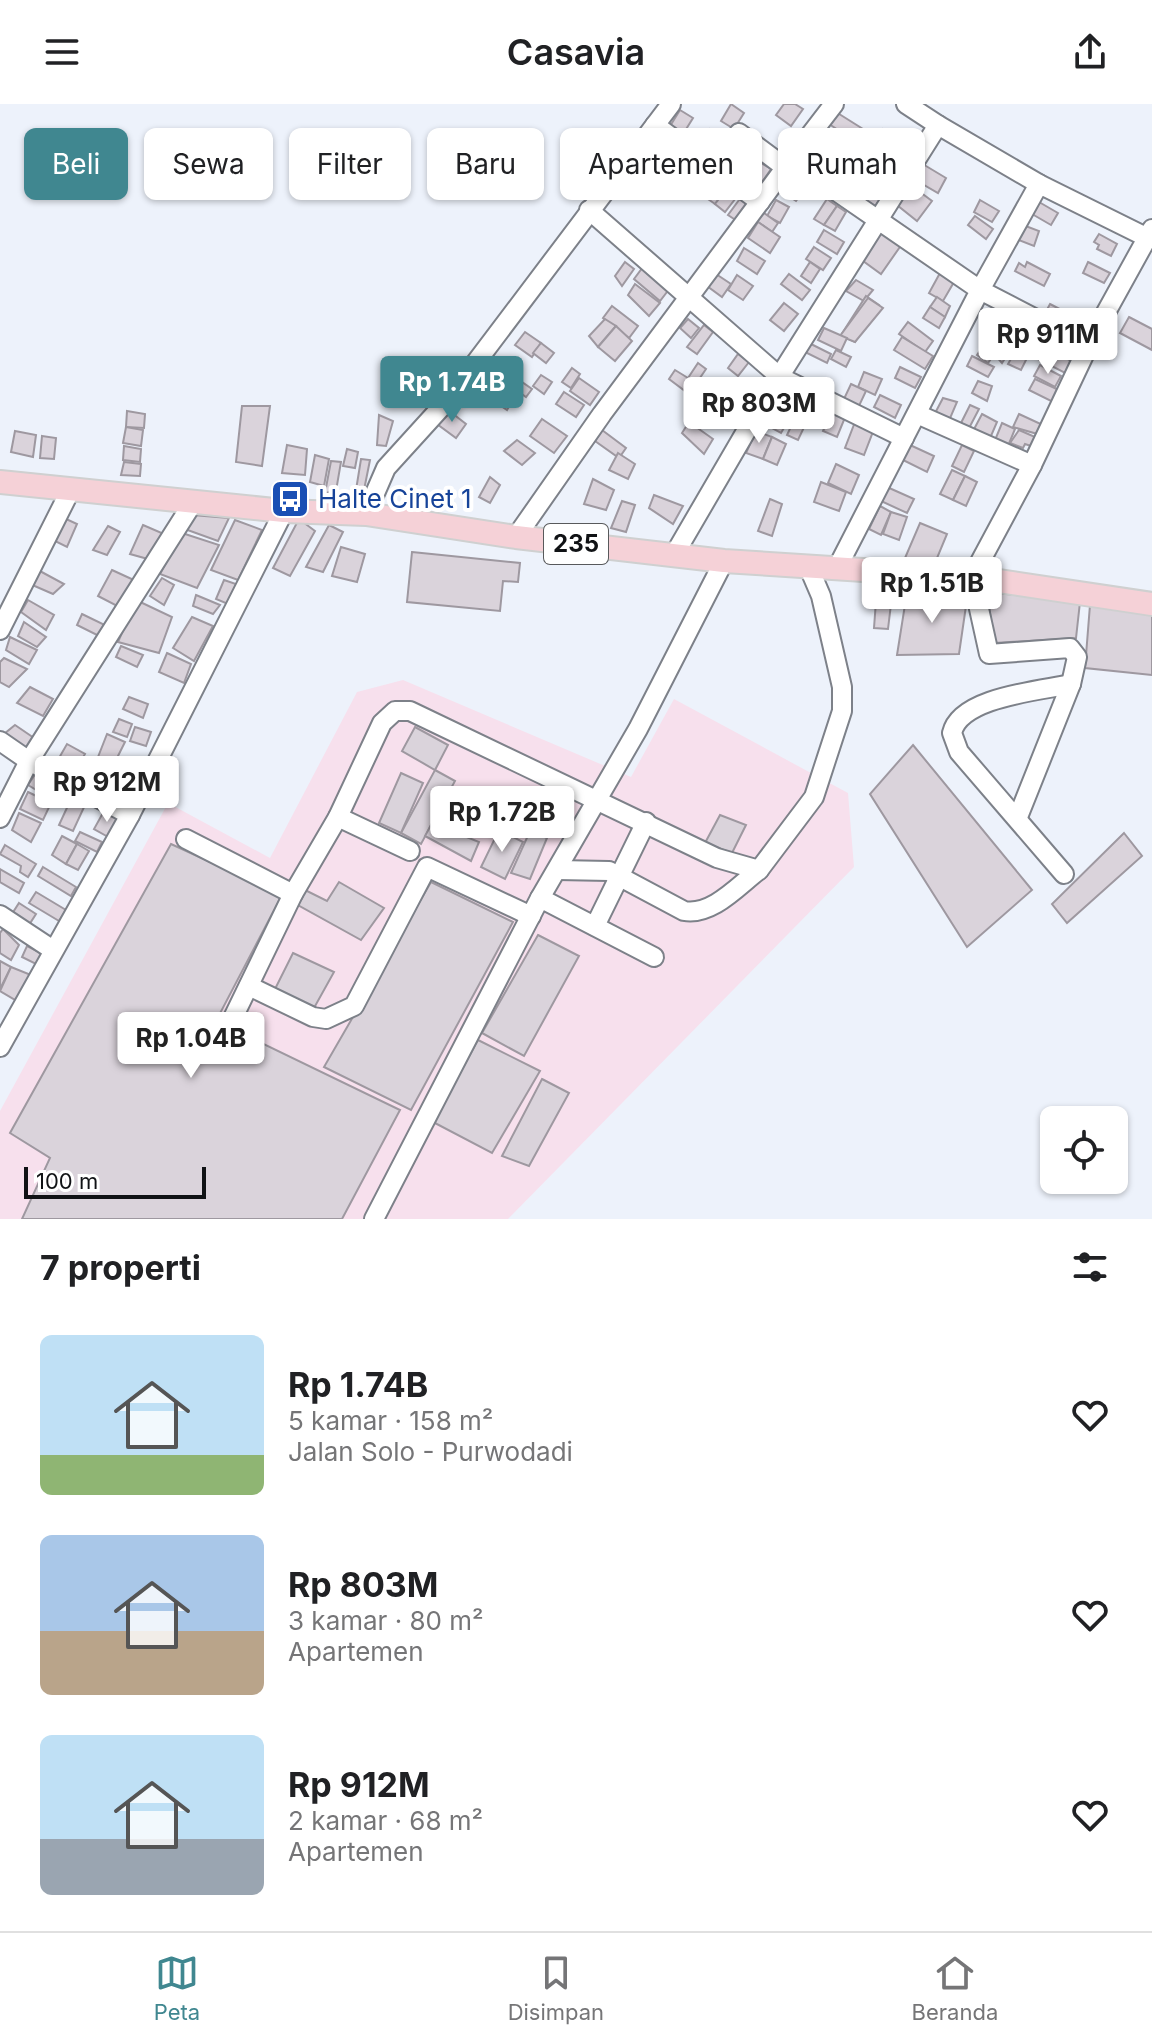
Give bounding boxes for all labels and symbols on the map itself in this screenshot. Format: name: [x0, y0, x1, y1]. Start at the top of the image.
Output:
pin: Rp 911M: [974, 308, 1122, 376]
pin: Rp 1.74B: [369, 356, 535, 424]
pin: Rp 803M: [685, 377, 833, 445]
bus stop icon: Halte Cinet 1: [269, 478, 311, 520]
place label: Halte Cinet 1: [318, 483, 472, 514]
road number: 235: [544, 524, 608, 564]
pin: Rp 1.51B: [849, 557, 1015, 625]
pin: Rp 912M: [33, 756, 181, 824]
pin: Rp 1.72B: [419, 786, 585, 854]
pin: Rp 1.04B: [108, 1012, 274, 1080]
scale bar: [24, 1163, 206, 1199]

